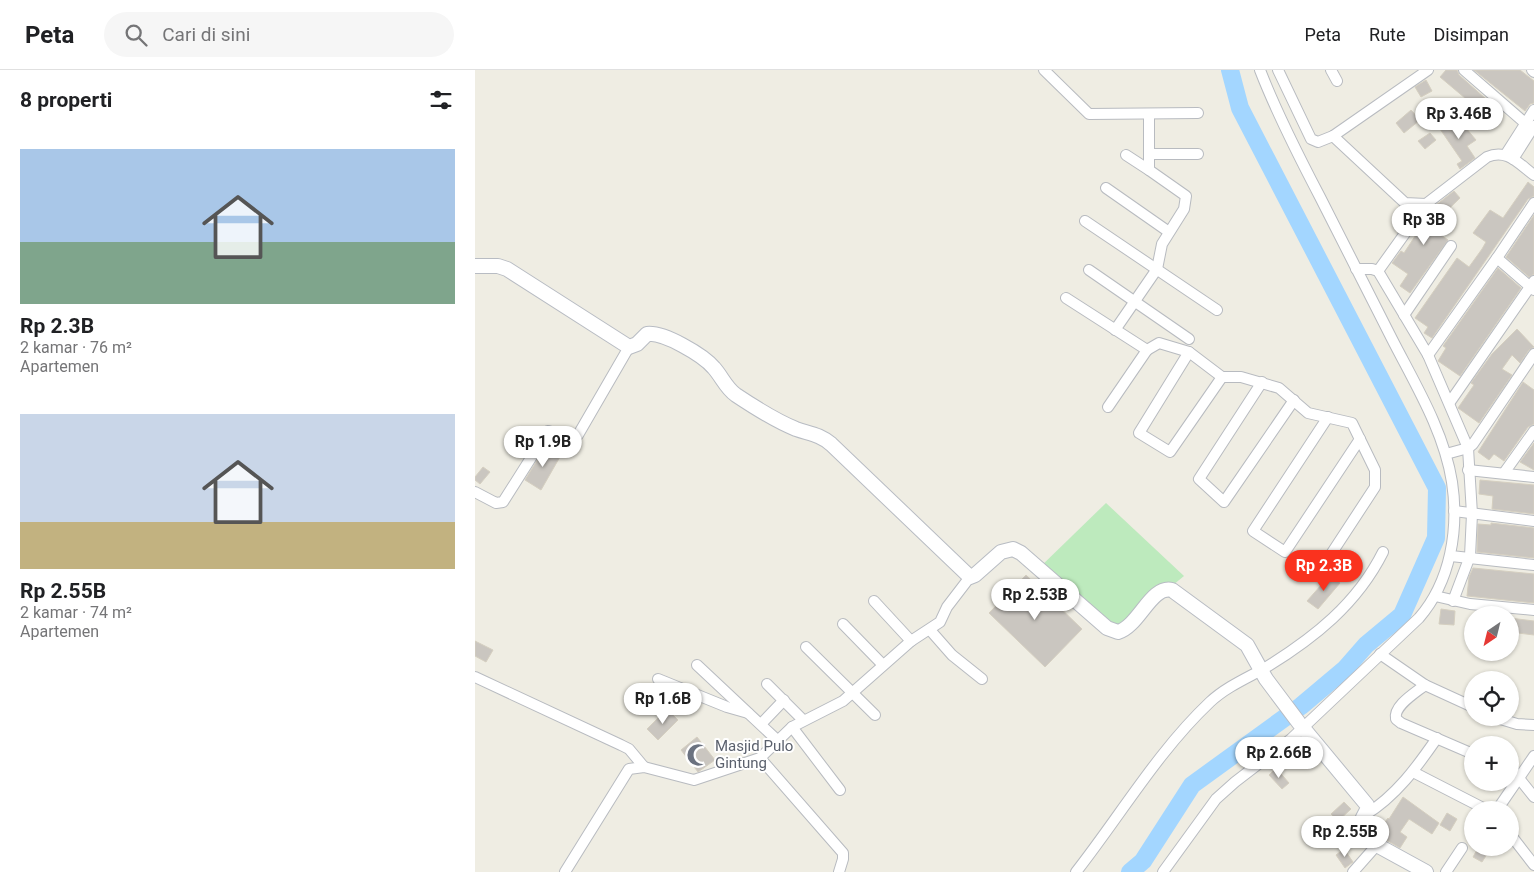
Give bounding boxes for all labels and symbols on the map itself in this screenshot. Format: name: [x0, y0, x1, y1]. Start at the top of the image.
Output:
pin: Rp 3.46B: [1407, 98, 1511, 140]
pin: Rp 3B: [1389, 204, 1459, 246]
pin: Rp 1.9B: [497, 426, 589, 468]
pin: Rp 2.3B: [1278, 550, 1370, 592]
pin: Rp 2.53B: [983, 578, 1087, 621]
north arrow: [1464, 606, 1519, 661]
pin: Rp 1.6B: [617, 682, 709, 725]
pin: Rp 2.66B: [1227, 736, 1331, 779]
place label: Masjid Pulo Gintung: [715, 737, 793, 772]
mosque icon: Masjid Pulo Gintung: [685, 742, 711, 768]
pin: Rp 2.55B: [1293, 816, 1397, 858]

